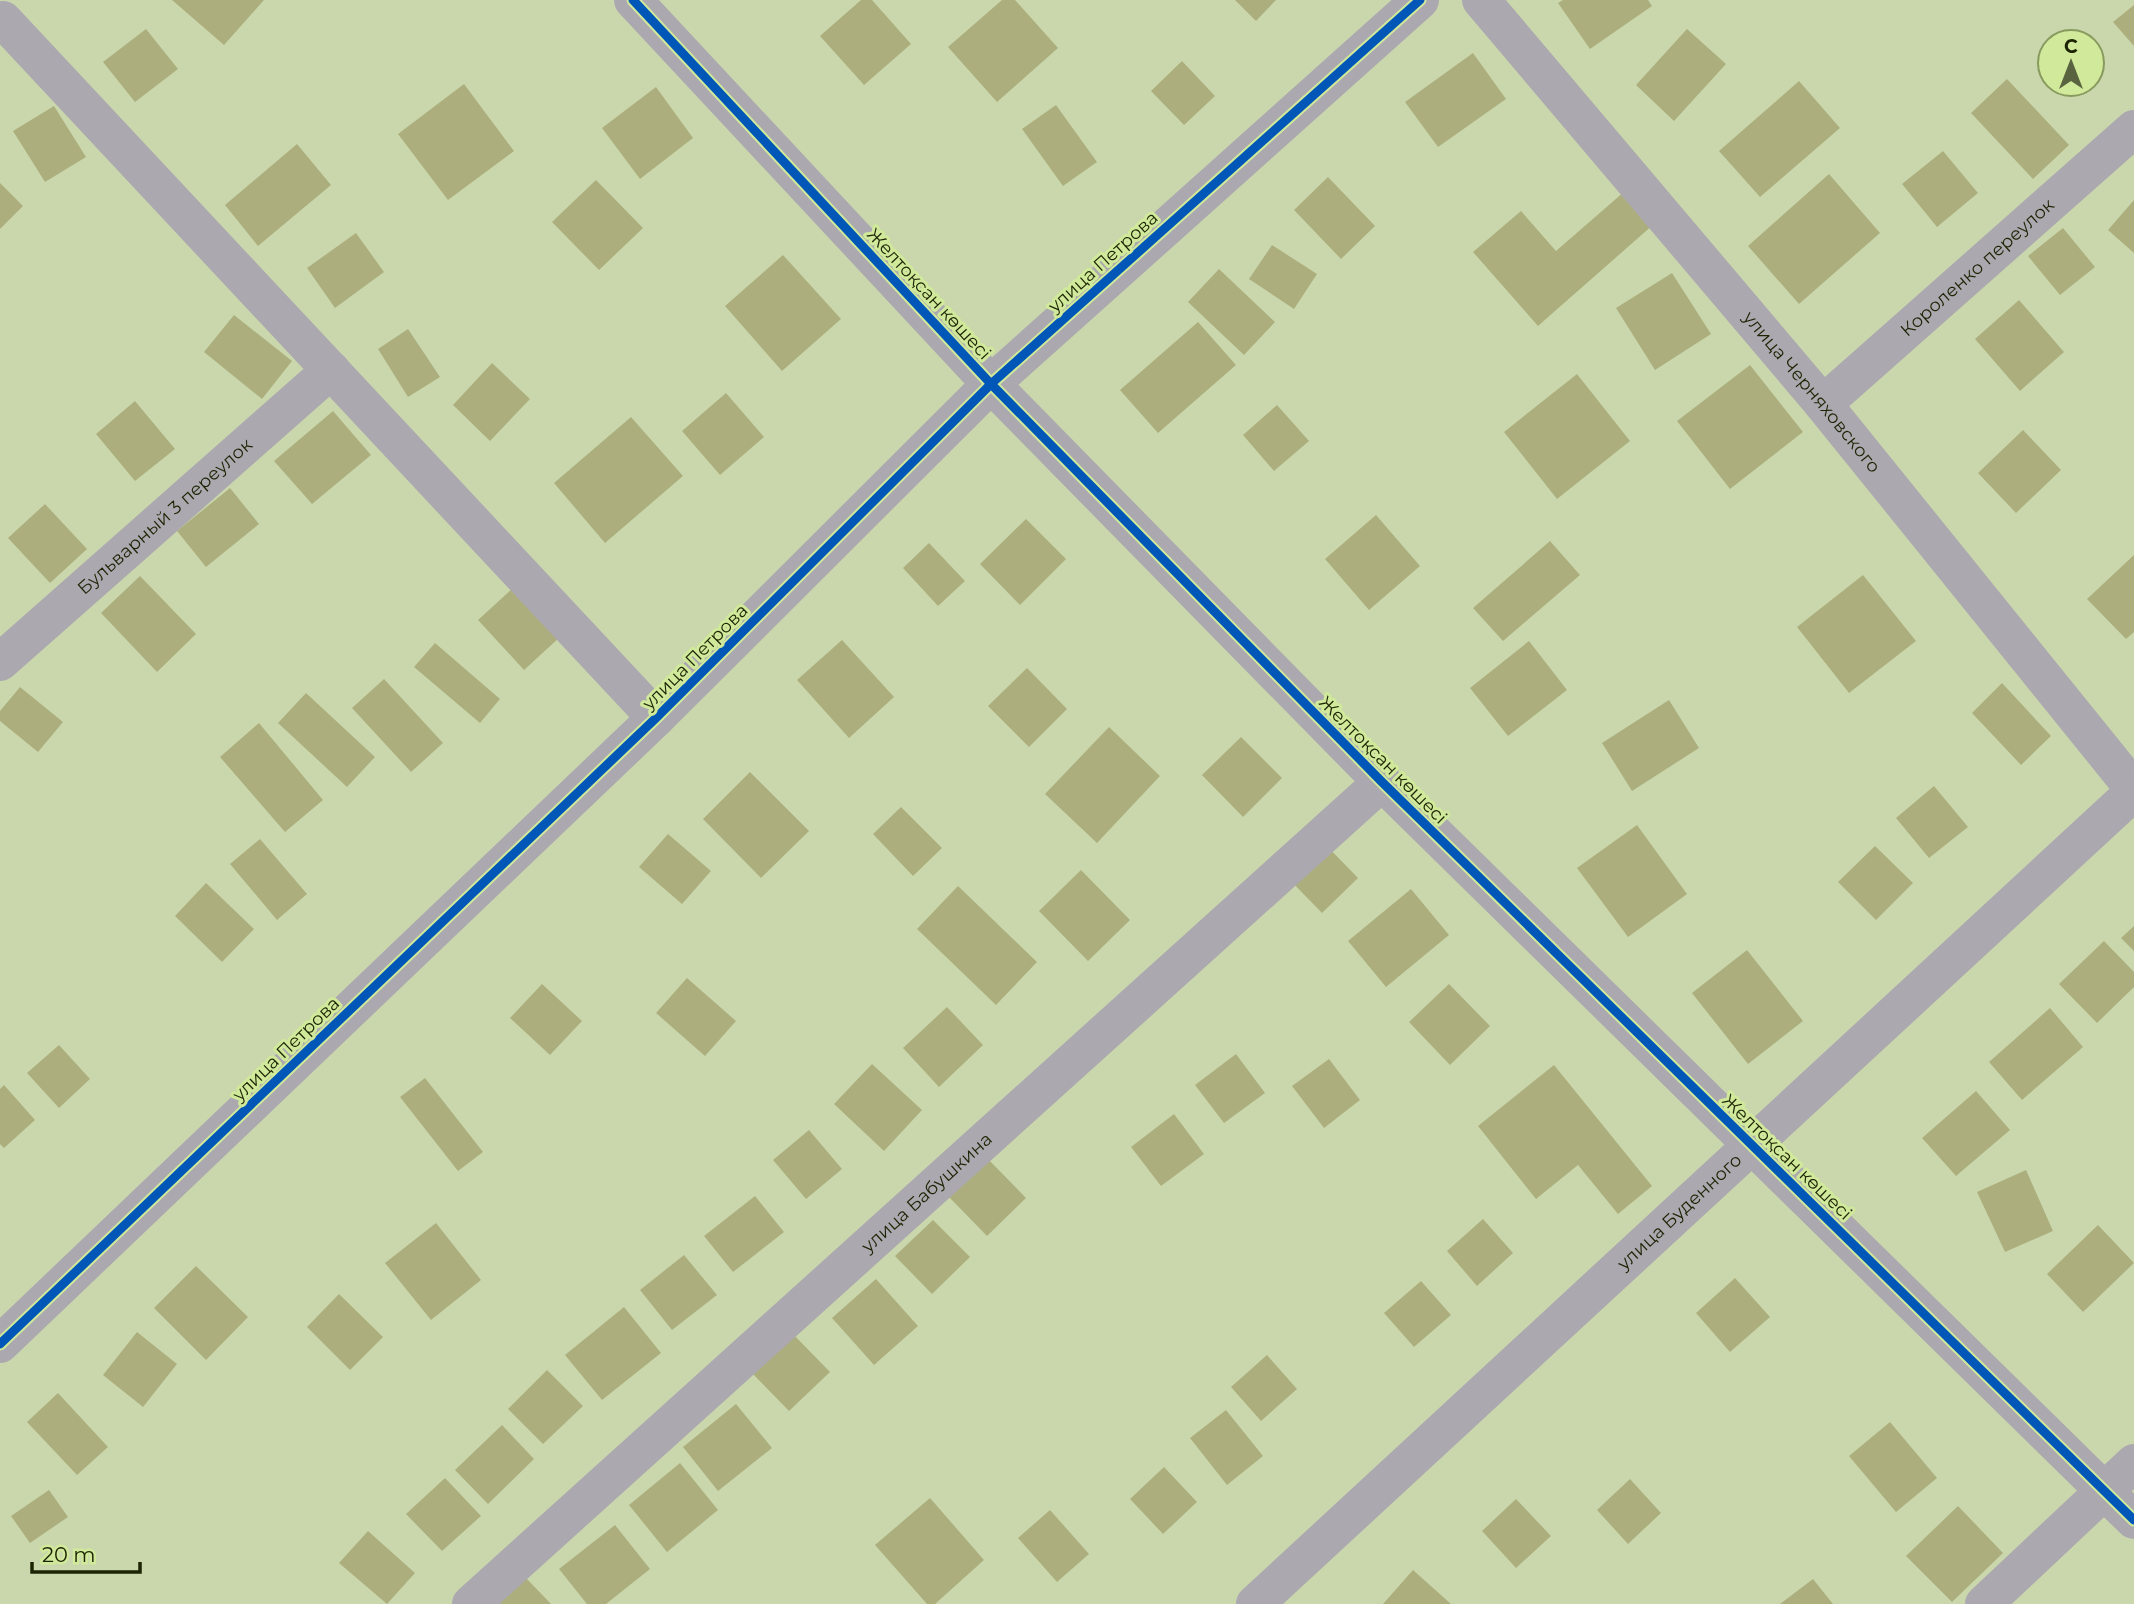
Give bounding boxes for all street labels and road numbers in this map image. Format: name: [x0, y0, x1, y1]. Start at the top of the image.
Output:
street label: Короленко переулок: [1896, 193, 2059, 341]
street label: улица Петрова: [1043, 207, 1162, 318]
street label: Желтоқсан көшесі: [862, 224, 996, 364]
street label: улица Черняховского: [1738, 306, 1885, 477]
street label: Бульварный 3 переулок: [73, 433, 257, 599]
street label: улица Петрова: [637, 600, 752, 715]
street label: Желтоқсан көшесі: [1315, 692, 1451, 828]
street label: улица Петрова: [227, 992, 344, 1106]
street label: Желтоқсан көшесі: [1718, 1089, 1856, 1225]
street label: улица Бабушкина: [856, 1128, 997, 1258]
street label: улица Буденного: [1612, 1149, 1746, 1275]

